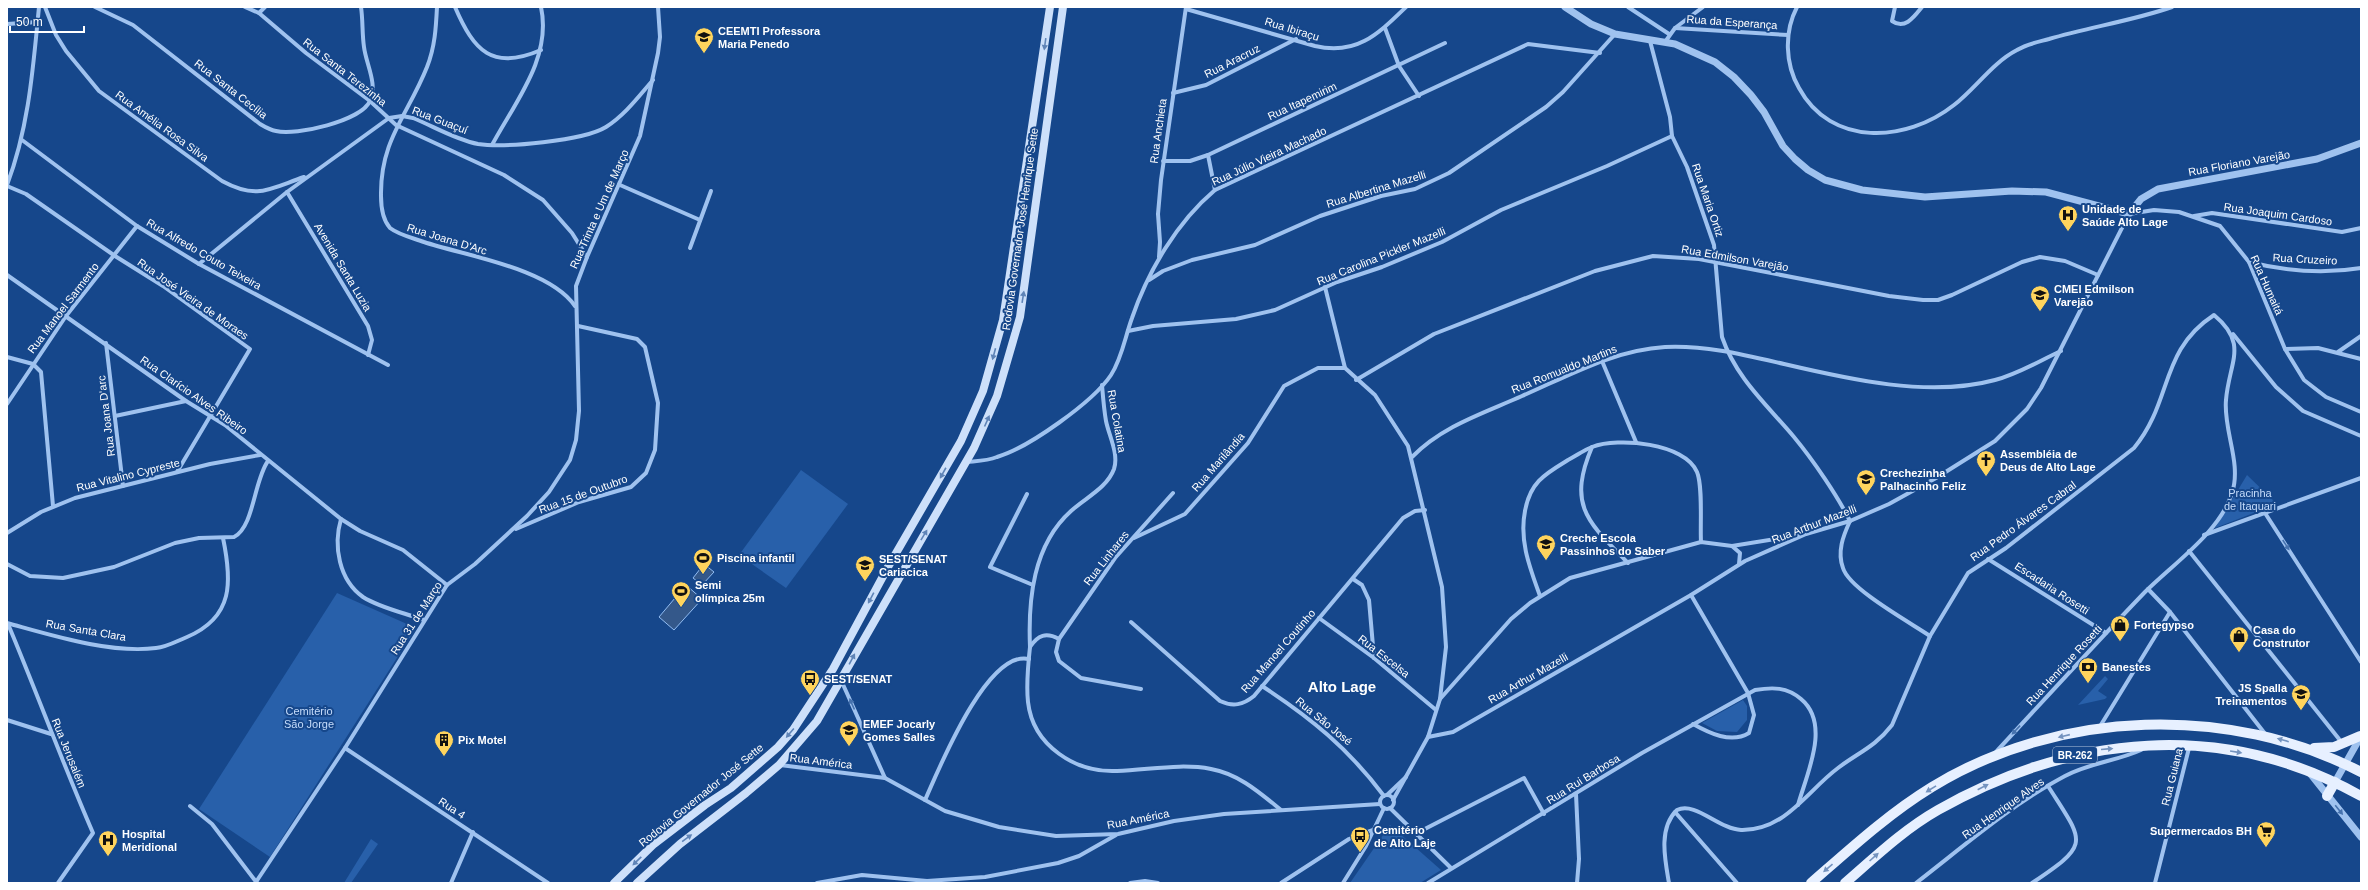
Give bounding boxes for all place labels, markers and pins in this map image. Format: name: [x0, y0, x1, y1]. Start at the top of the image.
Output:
place label: CEEMTI Professora Maria Penedo: [718, 25, 821, 50]
school or university icon: CEEMTI Professora Maria Penedo: [693, 26, 715, 54]
place label: Unidade de Saúde Alto Lage: [2082, 203, 2168, 228]
hospital icon: Unidade de Saúde Alto Lage: [2057, 204, 2079, 232]
place label: CMEI Edmilson Varejão: [2054, 283, 2134, 308]
school or university icon: CMEI Edmilson Varejão: [2029, 284, 2051, 312]
place label: Assembléia de Deus de Alto Lage: [2000, 448, 2096, 473]
church icon: Assembléia de Deus de Alto Lage: [1975, 449, 1997, 477]
place label: Crechezinha Palhacinho Feliz: [1880, 467, 1967, 492]
school or university icon: Crechezinha Palhacinho Feliz: [1855, 468, 1877, 496]
place label: Creche Escola Passinhos do Saber: [1560, 532, 1666, 557]
school or university icon: Creche Escola Passinhos do Saber: [1535, 533, 1557, 561]
sports icon: Piscina infantil: [692, 547, 714, 575]
place label: Piscina infantil: [717, 552, 795, 564]
place label: SEST/SENAT Cariacica: [879, 553, 948, 578]
school or university icon: SEST/SENAT Cariacica: [854, 554, 876, 582]
place label: Semi olímpica 25m: [695, 579, 765, 604]
sports icon: Semi olímpica 25m: [670, 580, 692, 608]
shop icon: Fortegypso: [2109, 614, 2131, 642]
place label: Fortegypso: [2134, 619, 2194, 631]
place label: Casa do Construtor: [2253, 624, 2311, 649]
shop icon: Casa do Construtor: [2228, 625, 2250, 653]
bank icon: Banestes: [2077, 656, 2099, 684]
place label: Banestes: [2102, 661, 2151, 673]
bus stop icon: SEST/SENAT: [799, 668, 821, 696]
place label: SEST/SENAT: [824, 673, 893, 685]
place label: JS Spalla Treinamentos: [2215, 682, 2288, 707]
school or university icon: JS Spalla Treinamentos: [2290, 683, 2312, 711]
place label: EMEF Jocarly Gomes Salles: [863, 718, 936, 743]
school or university icon: EMEF Jocarly Gomes Salles: [838, 719, 860, 747]
building icon: Pix Motel: [433, 729, 455, 757]
place label: Pix Motel: [458, 734, 506, 746]
supermarket icon: Supermercados BH: [2255, 820, 2277, 848]
place label: Cemitério de Alto Laje: [1374, 824, 1436, 849]
bus stop icon: Cemitério de Alto Laje: [1349, 825, 1371, 853]
place label: Supermercados BH: [2150, 825, 2252, 837]
place label: Hospital Meridional: [122, 828, 177, 853]
hospital icon: Hospital Meridional: [97, 829, 119, 857]

